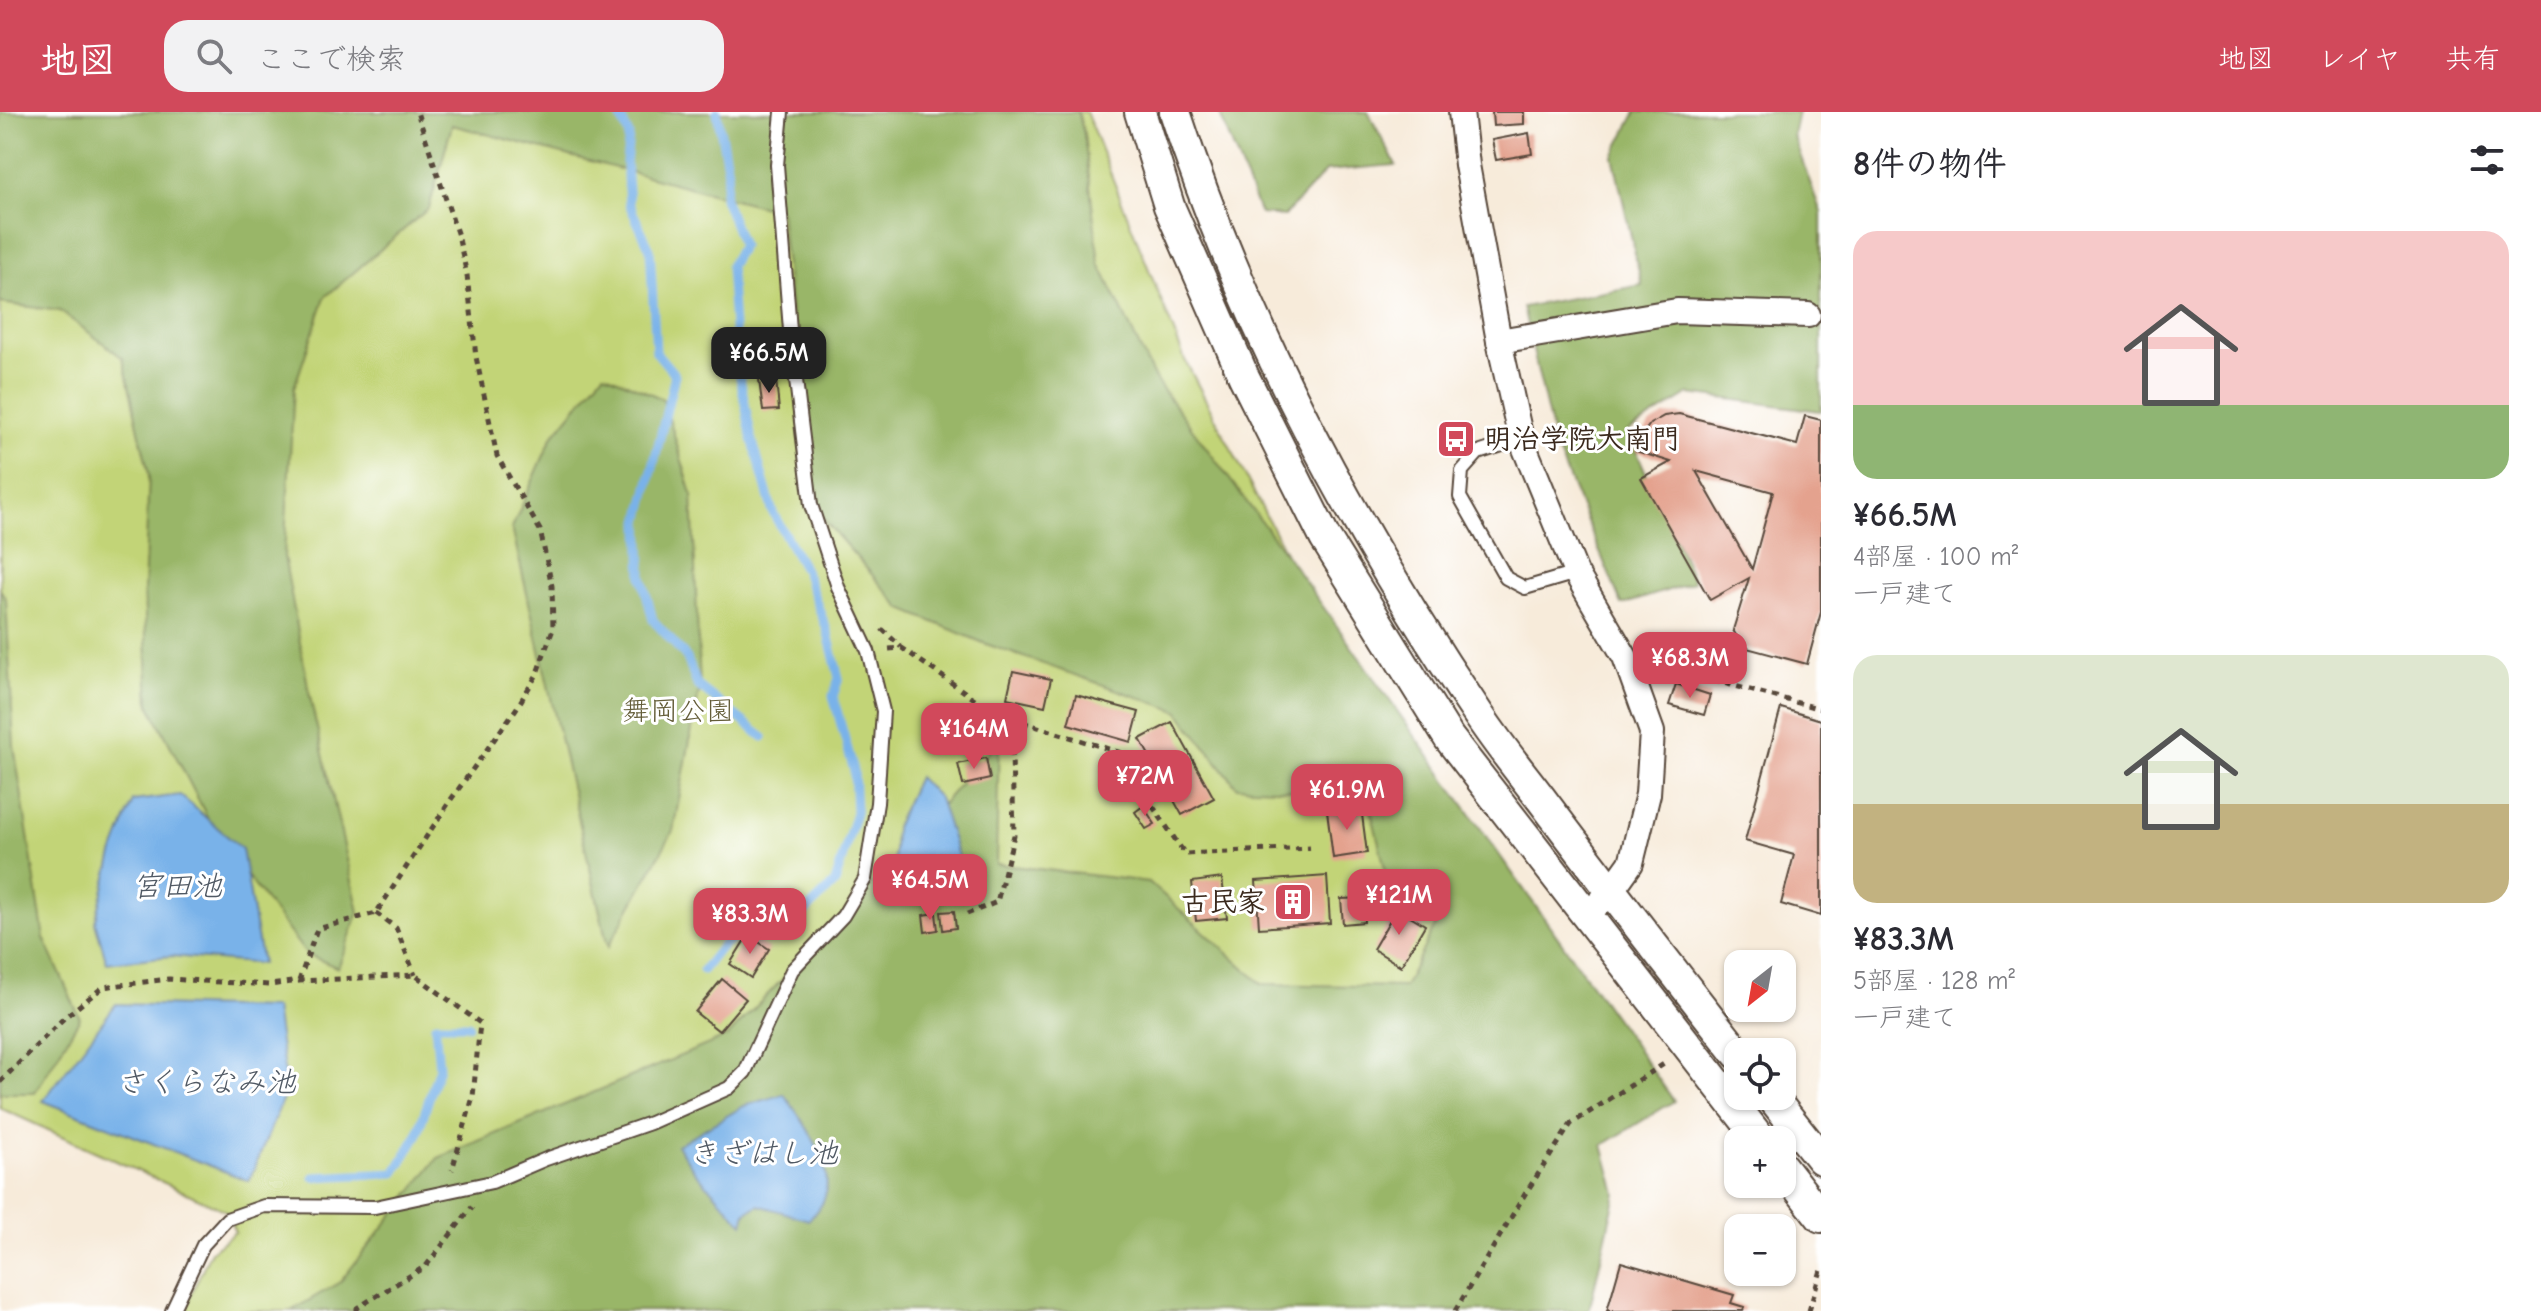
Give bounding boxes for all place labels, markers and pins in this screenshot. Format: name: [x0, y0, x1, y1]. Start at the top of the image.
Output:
pin: ¥66.5M: [704, 327, 834, 395]
bus stop icon: 明治学院大南門: [1435, 418, 1477, 460]
place label: 明治学院大南門: [1484, 423, 1680, 455]
pin: ¥68.3M: [1625, 632, 1755, 700]
pin: ¥164M: [918, 703, 1030, 771]
pin: ¥72M: [1098, 750, 1192, 818]
pin: ¥61.9M: [1282, 764, 1412, 832]
pin: ¥64.5M: [865, 854, 995, 922]
pin: ¥121M: [1343, 869, 1455, 937]
building icon: 古民家: [1272, 881, 1314, 923]
place label: 古民家: [1181, 886, 1265, 918]
pin: ¥83.3M: [685, 888, 815, 956]

